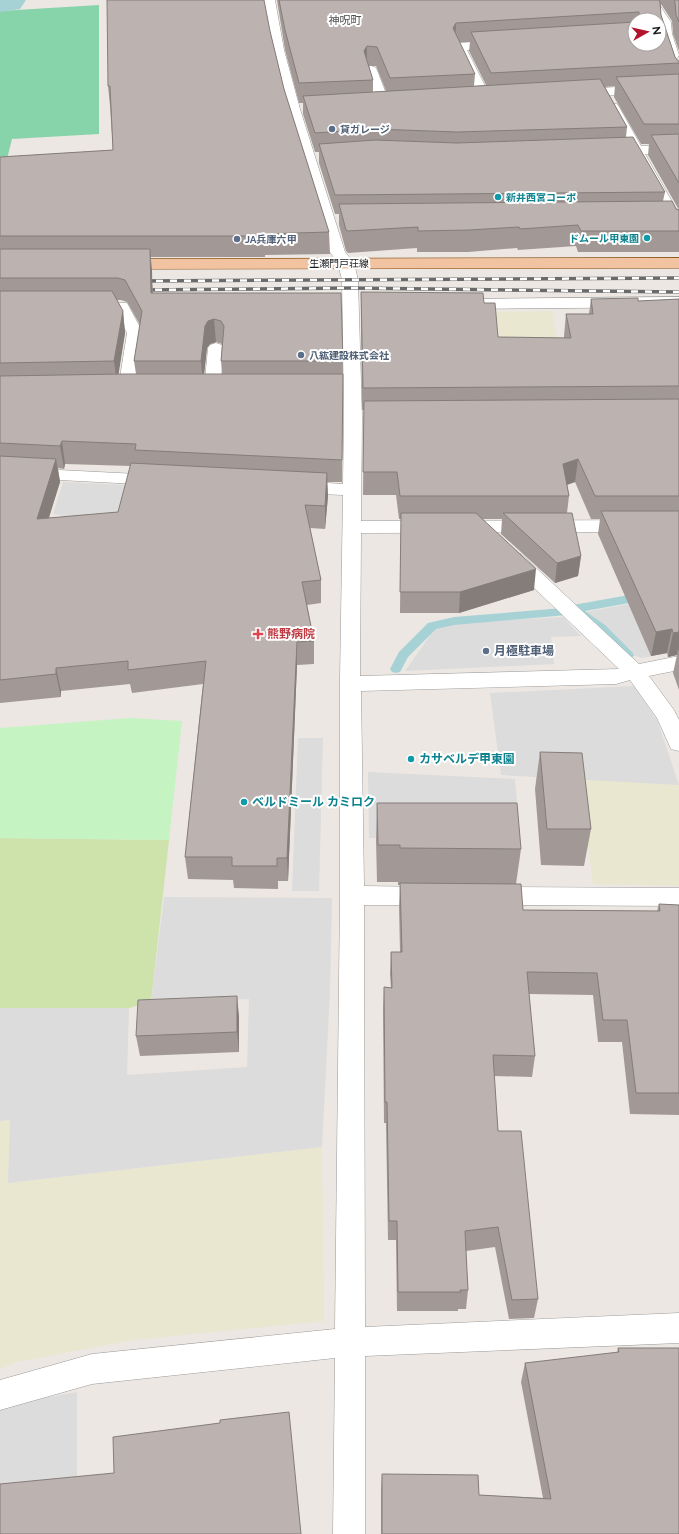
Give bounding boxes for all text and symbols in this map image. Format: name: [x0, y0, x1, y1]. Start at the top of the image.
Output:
north arrow: [627, 12, 667, 52]
district label: 神呪町: [329, 14, 362, 27]
text: N: [649, 26, 663, 36]
marker: 貸ガレージ: [327, 124, 337, 134]
place label: 貸ガレージ: [340, 124, 390, 135]
marker: 新井西宮コーポ: [493, 192, 503, 202]
place label: 新井西宮コーポ: [506, 192, 576, 203]
place label: ドムール甲東園: [569, 233, 639, 244]
marker: ドムール甲東園: [642, 233, 652, 243]
marker: JA兵庫六甲: [232, 234, 242, 244]
place label: JA兵庫六甲: [245, 234, 296, 245]
street label: 生瀬門戸荘線: [309, 258, 369, 269]
marker: 八紘建設株式会社: [296, 350, 306, 360]
place label: 八紘建設株式会社: [309, 350, 390, 361]
place label: 熊野病院: [267, 627, 315, 641]
marker: 熊野病院: [252, 628, 264, 640]
place label: 月極駐車場: [494, 644, 554, 658]
marker: 月極駐車場: [481, 646, 491, 656]
place label: カサベルデ甲東園: [419, 752, 515, 766]
marker: カサベルデ甲東園: [406, 754, 416, 764]
place label: ベルドミール カミロク: [252, 795, 375, 809]
marker: ベルドミール カミロク: [239, 797, 249, 807]

